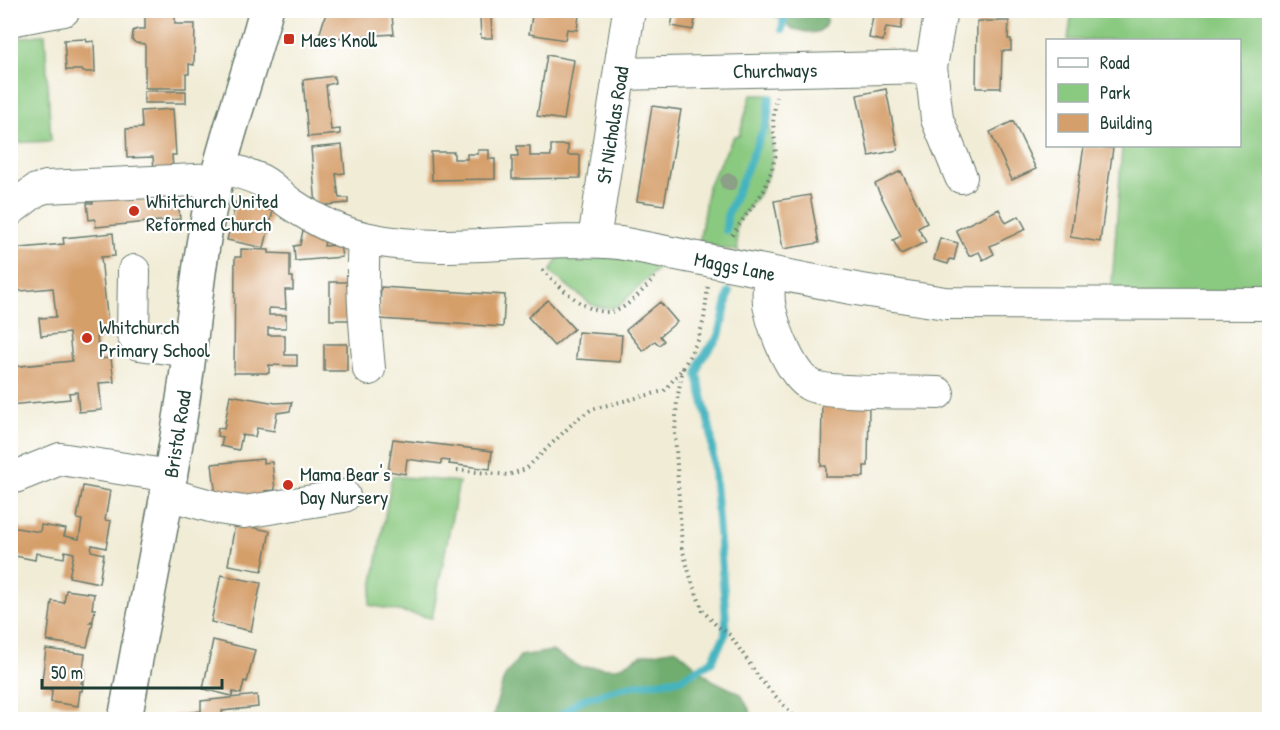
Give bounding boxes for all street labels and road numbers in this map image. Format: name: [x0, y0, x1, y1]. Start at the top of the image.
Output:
street label: Churchways: [733, 56, 818, 84]
street label: St Nicholas Road: [589, 64, 635, 186]
street label: Maggs Lane: [692, 245, 778, 287]
street label: Bristol Road: [157, 388, 197, 479]

